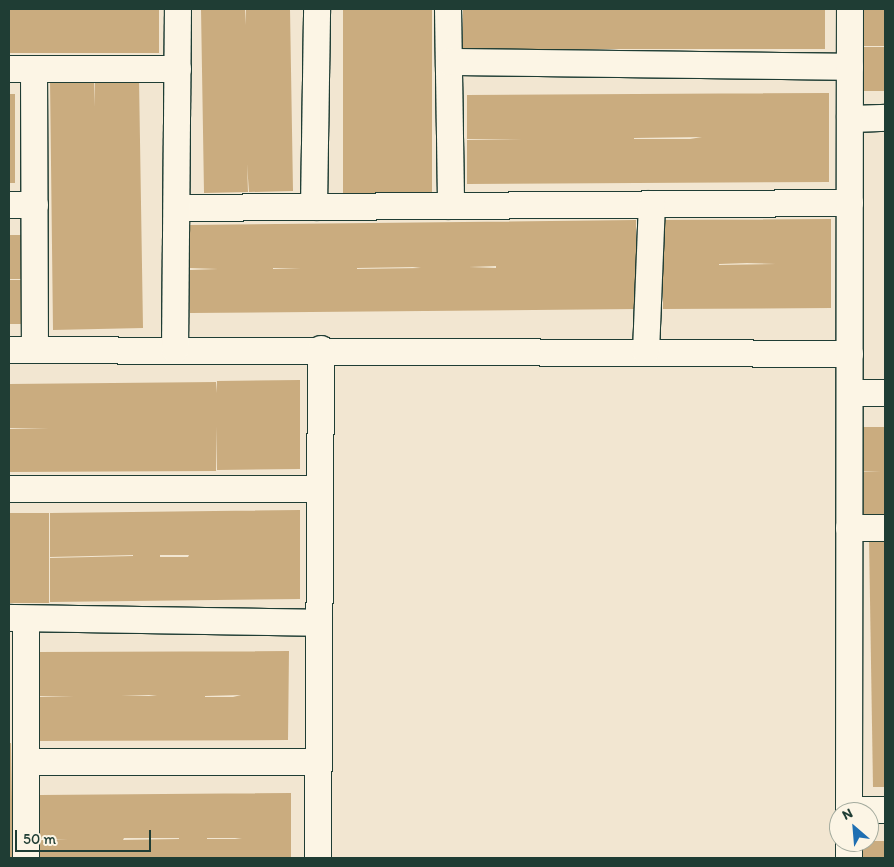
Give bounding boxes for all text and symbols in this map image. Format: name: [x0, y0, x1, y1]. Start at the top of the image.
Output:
north arrow: [829, 802, 879, 852]
text: N: [839, 804, 855, 824]
scale bar: [18, 820, 154, 852]
text: 50 m: [23, 830, 56, 848]

